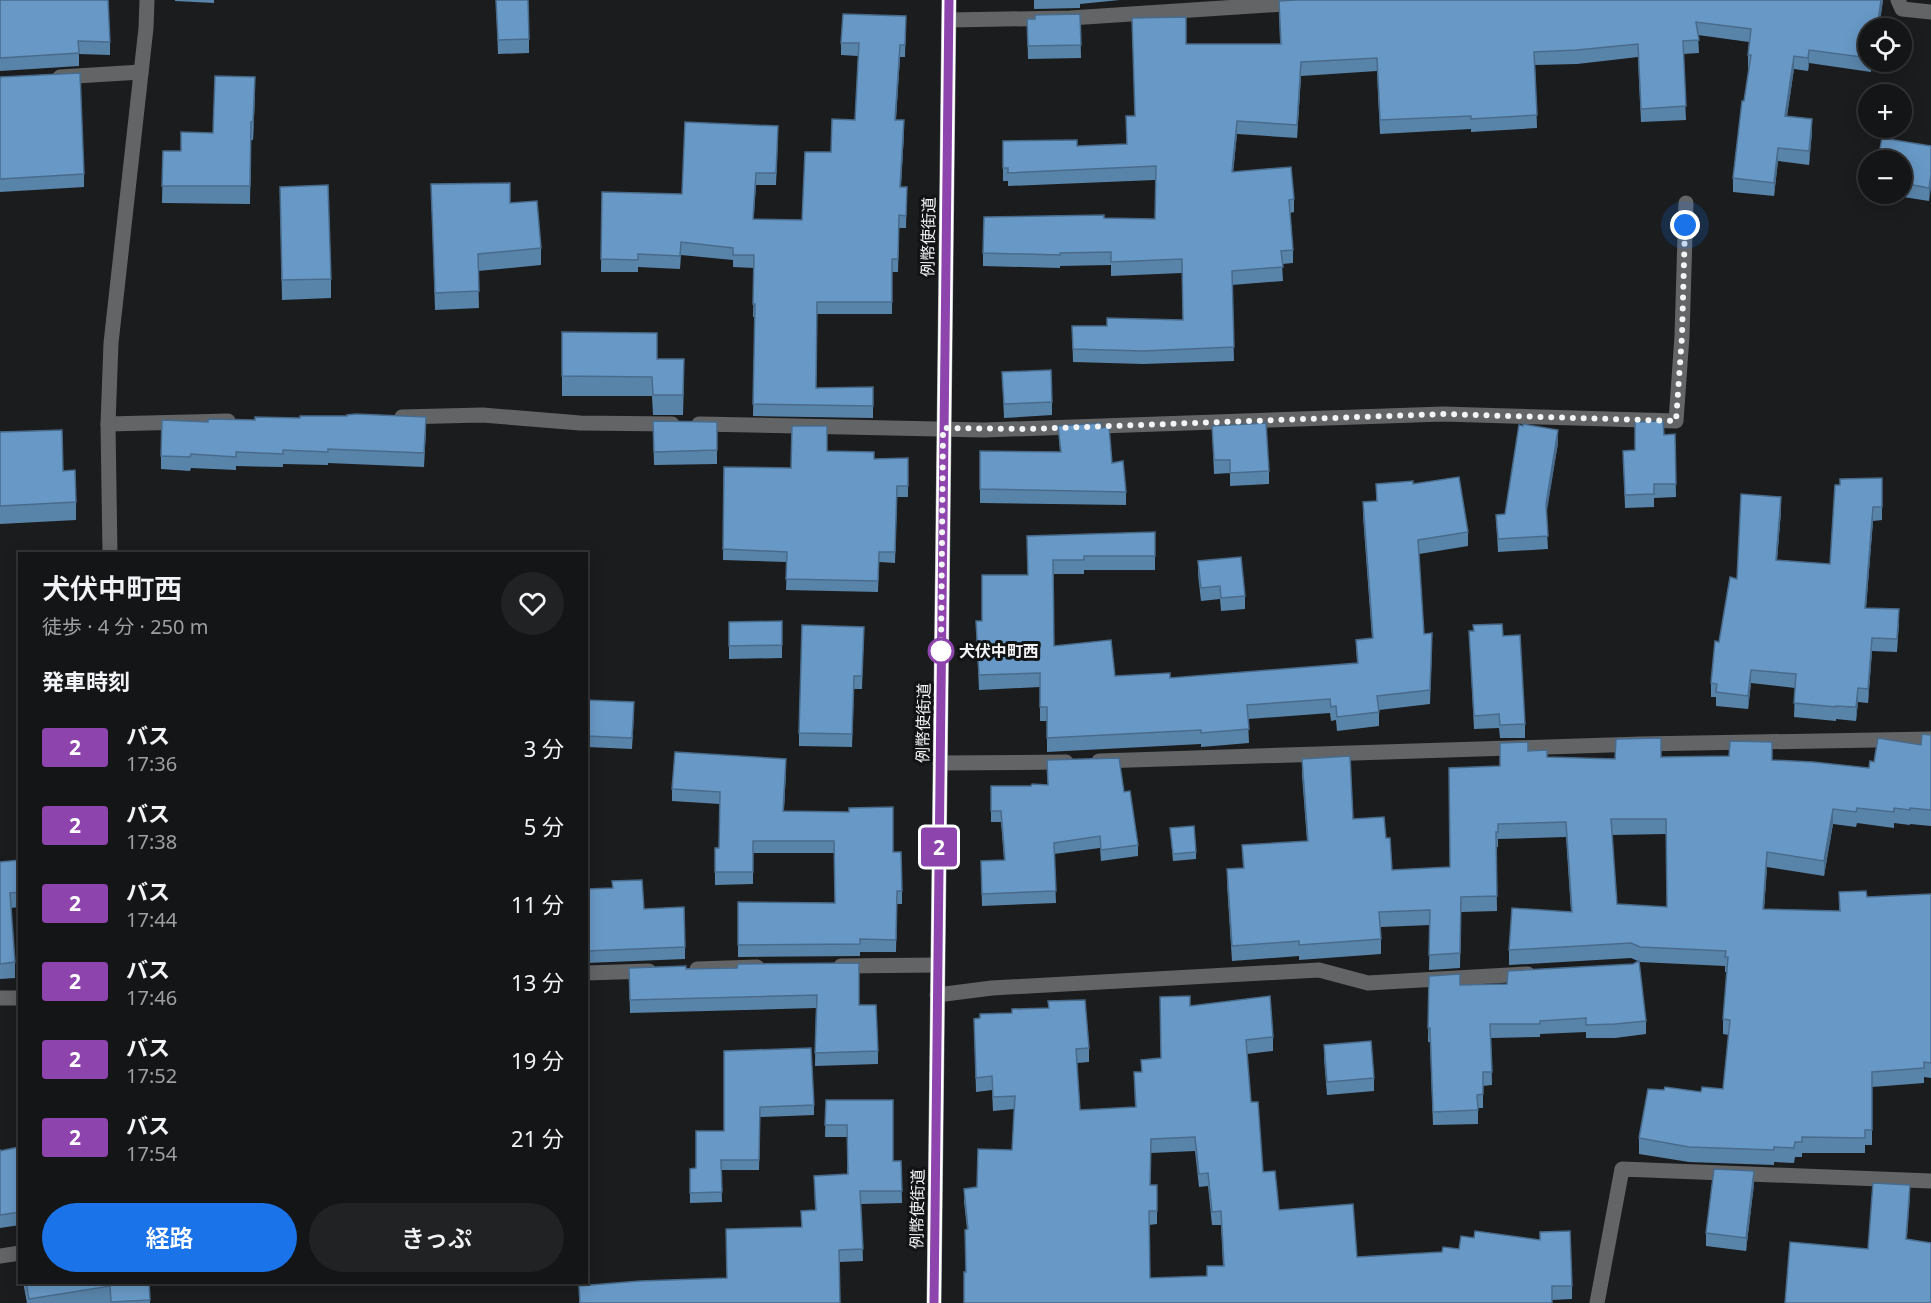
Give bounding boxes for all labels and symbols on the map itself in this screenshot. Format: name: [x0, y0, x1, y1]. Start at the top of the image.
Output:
street label: 例幣使街道: [916, 197, 940, 277]
your location: [1670, 210, 1700, 240]
marker: 犬伏中町西: [928, 638, 954, 664]
place label: 犬伏中町西: [959, 640, 1039, 662]
street label: 例幣使街道: [911, 683, 935, 763]
line badge: 2: [920, 828, 958, 866]
street label: 例幣使街道: [905, 1169, 929, 1249]

